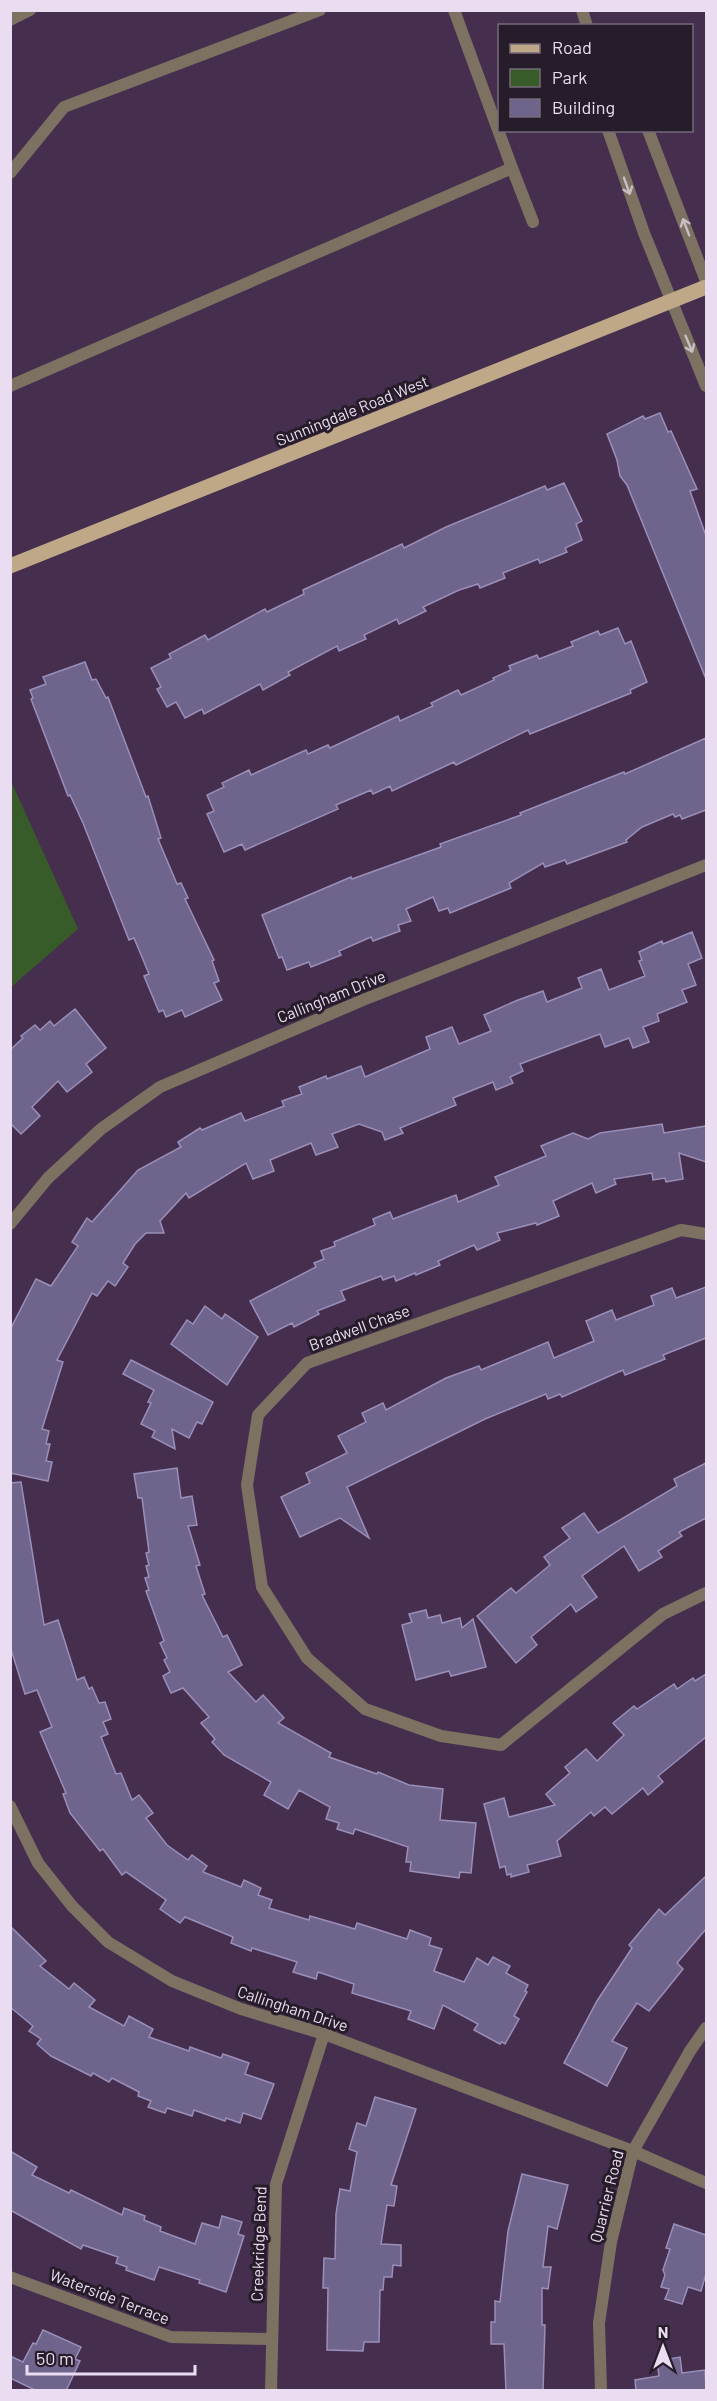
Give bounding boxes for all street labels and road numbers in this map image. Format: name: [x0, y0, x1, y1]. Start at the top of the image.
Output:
street label: Sunningdale Road West: [273, 371, 431, 449]
street label: Callingham Drive: [274, 966, 388, 1026]
street label: Bradwell Chase: [306, 1300, 412, 1354]
street label: Callingham Drive: [235, 1981, 351, 2035]
street label: Quarrier Road: [585, 2148, 627, 2244]
street label: Creekridge Bend: [246, 2186, 270, 2302]
street label: Waterside Terrace: [47, 2264, 173, 2328]

